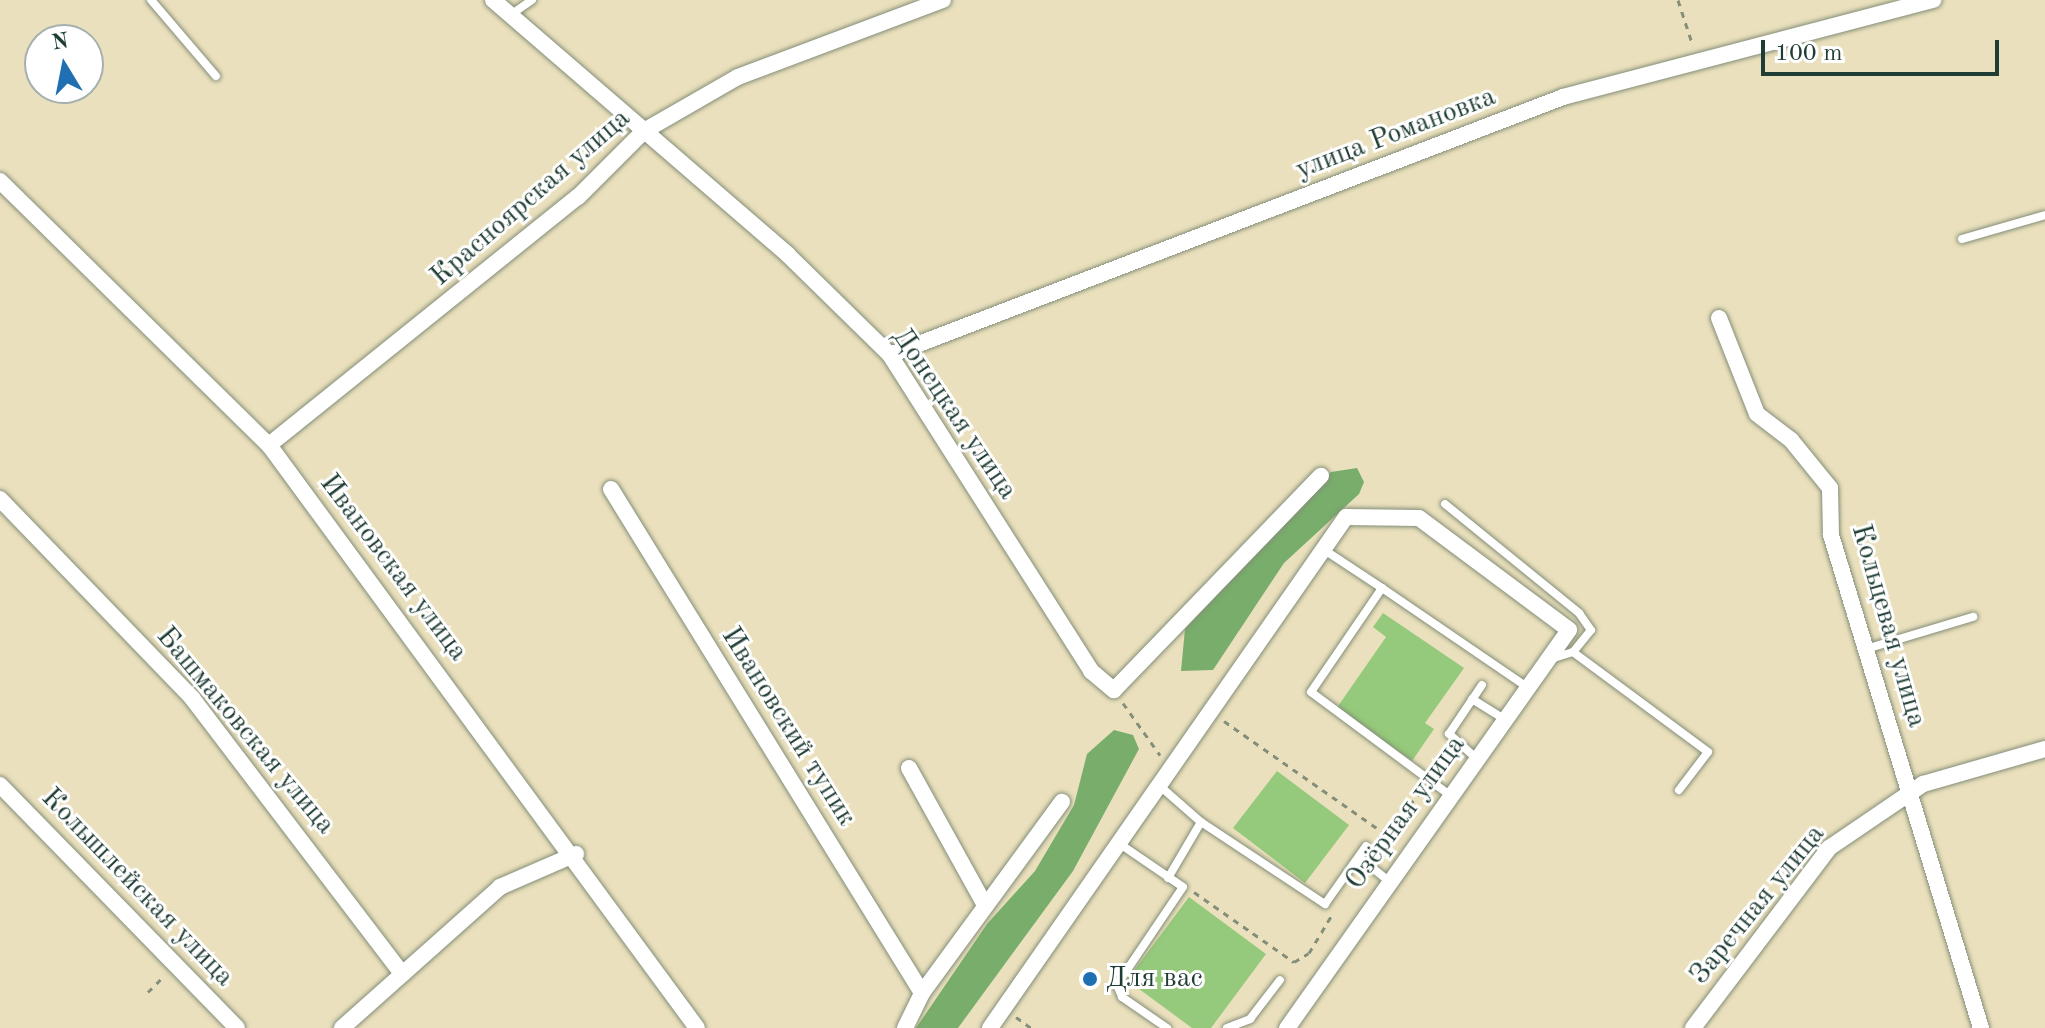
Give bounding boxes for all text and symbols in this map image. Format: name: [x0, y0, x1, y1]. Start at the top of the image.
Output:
north arrow: [24, 24, 104, 104]
scale bar: [1765, 24, 2003, 74]
text: N: [50, 30, 70, 55]
text: 100 m: [1775, 42, 1843, 66]
street label: улица Романовка: [1291, 80, 1501, 188]
street label: Красноярская улица: [424, 102, 638, 294]
street label: Донецкая улица: [884, 322, 1024, 506]
street label: Ивановская улица: [312, 468, 474, 668]
street label: Кольцевая улица: [1843, 521, 1933, 731]
street label: Башмаковская улица: [148, 620, 342, 842]
street label: Ивановский тупик: [713, 621, 863, 833]
street label: Озёрная улица: [1339, 729, 1473, 897]
street label: Колышлейская улица: [34, 782, 240, 994]
street label: Заречная улица: [1683, 818, 1833, 992]
place label: Для вас: [1106, 962, 1203, 996]
marker: Для вас: [1081, 970, 1099, 988]

